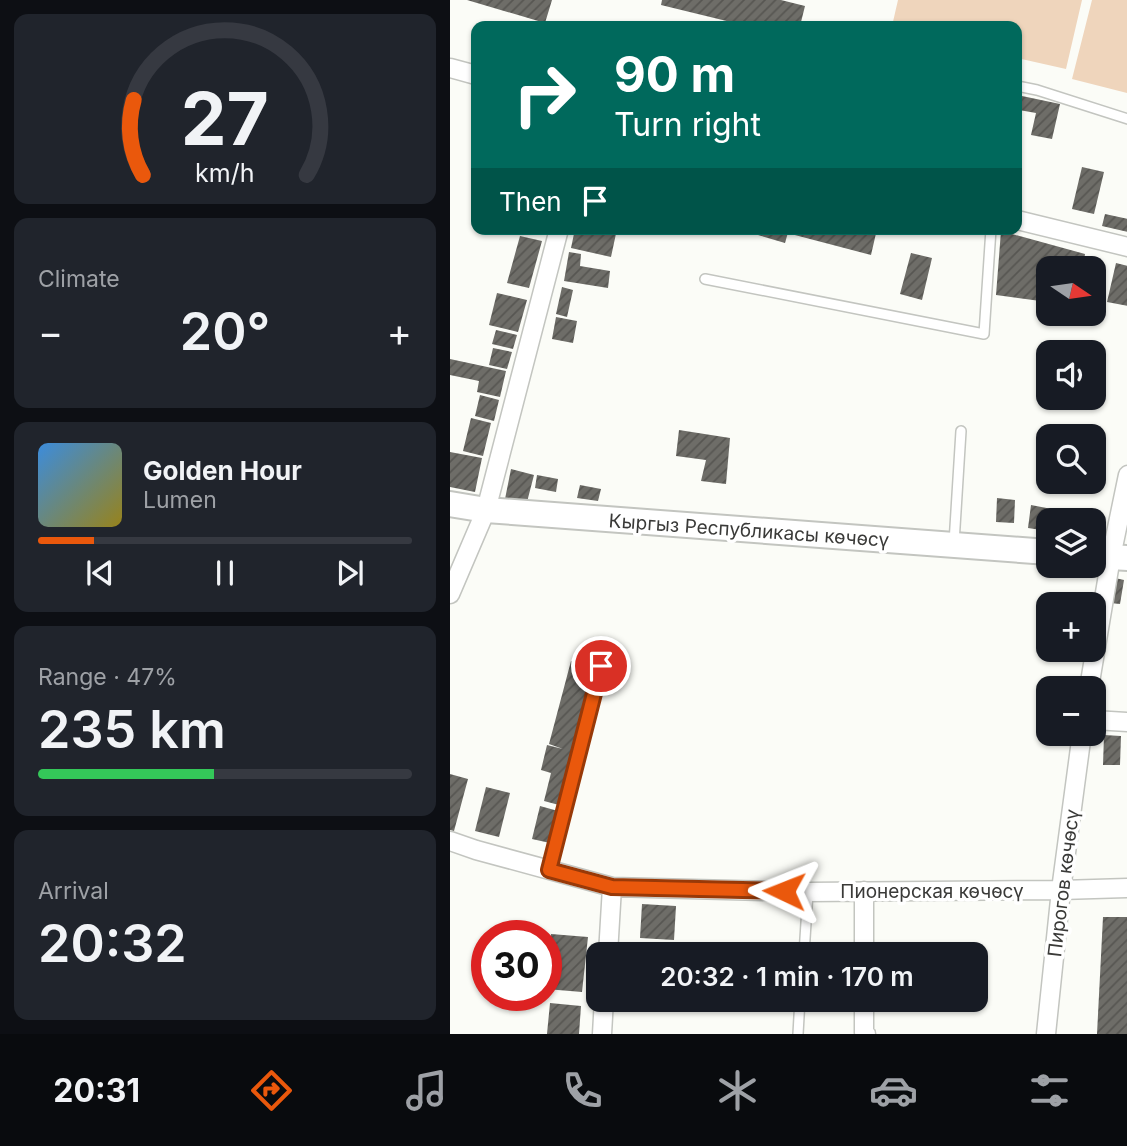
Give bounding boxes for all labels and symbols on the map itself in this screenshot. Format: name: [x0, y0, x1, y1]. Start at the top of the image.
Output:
north arrow: [1036, 256, 1106, 326]
street label: Кыргыз Республикасы көчөсү: [608, 509, 890, 552]
pin: [571, 636, 631, 696]
street label: Пирогов көчөсү: [1043, 808, 1084, 958]
position arrow: [747, 854, 821, 928]
street label: Пионерская көчөсү: [840, 880, 1024, 903]
speed limit sign: 30: [471, 920, 562, 1011]

